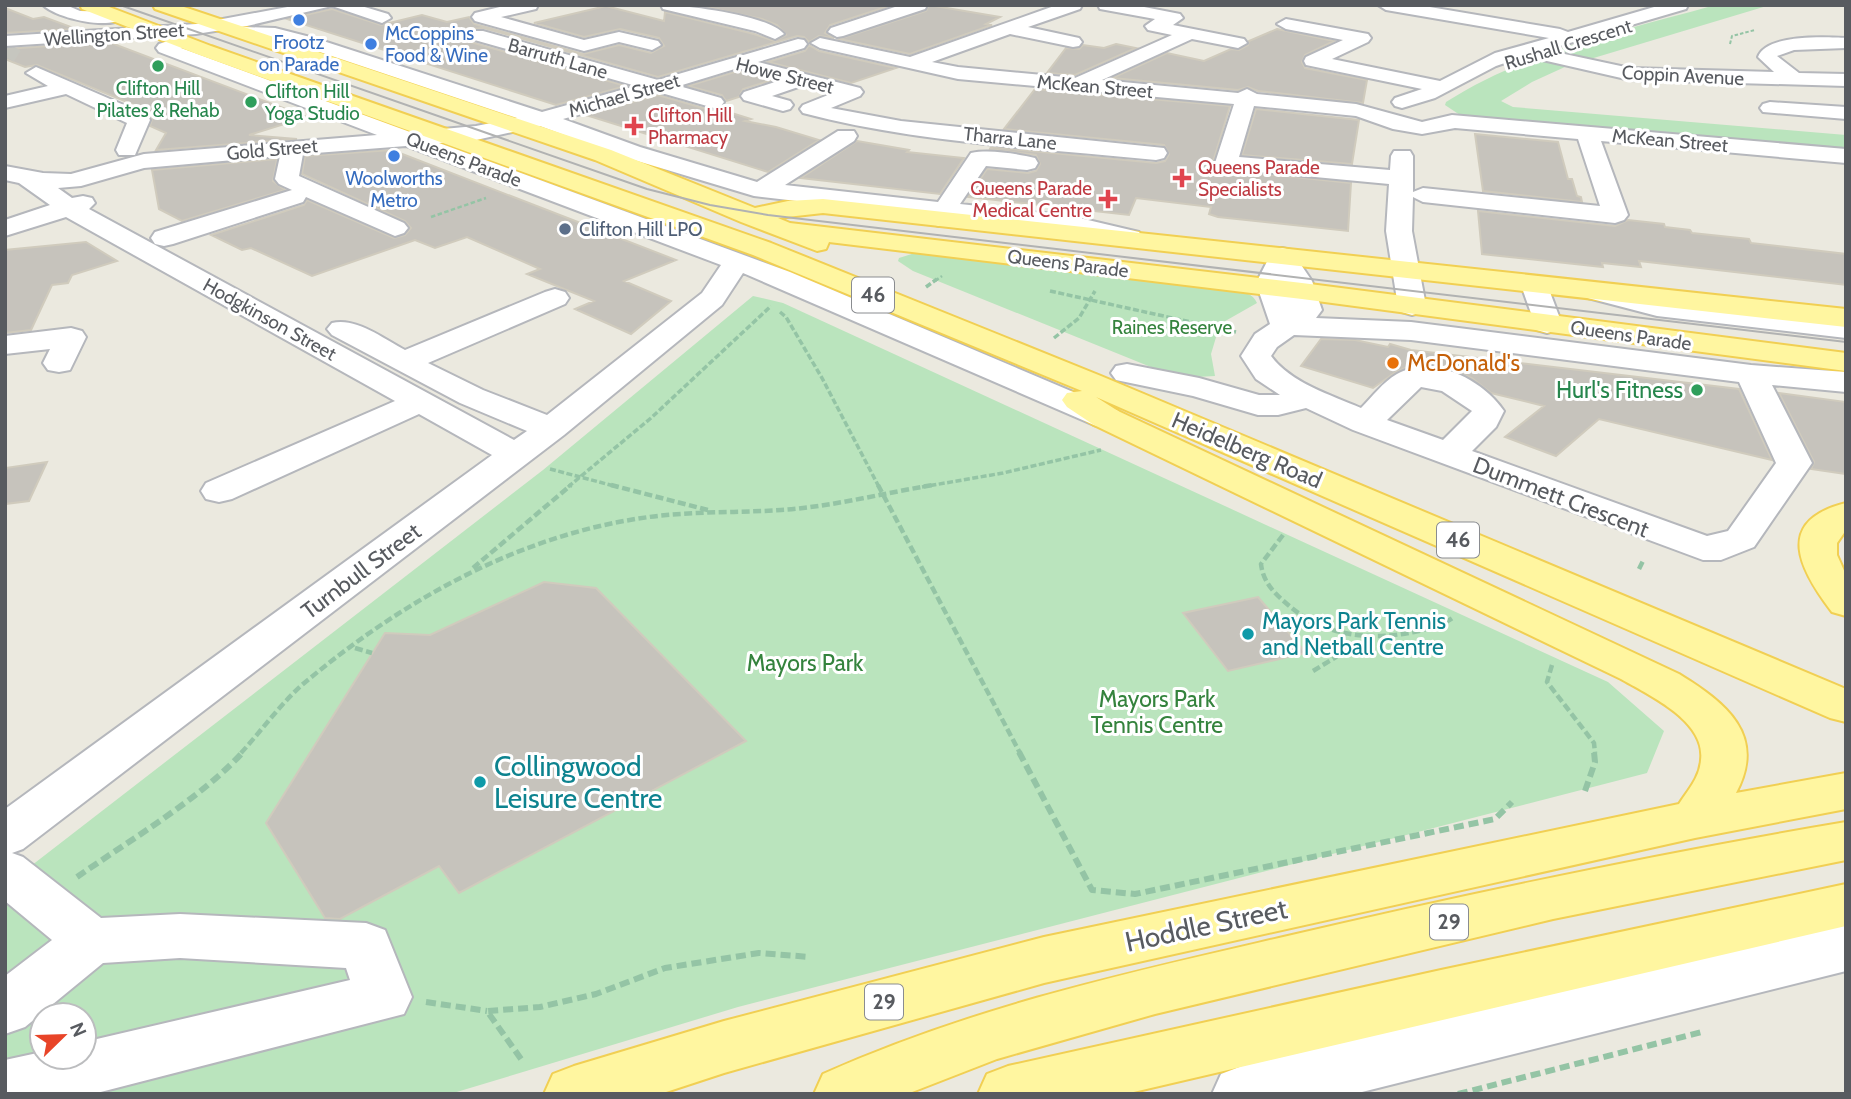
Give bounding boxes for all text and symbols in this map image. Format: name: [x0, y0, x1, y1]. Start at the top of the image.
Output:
marker: Frootz on Parade: [291, 12, 307, 28]
street label: Rushall Crescent: [1502, 14, 1635, 75]
street label: Wellington Street: [43, 18, 186, 51]
place label: McCoppins Food & Wine: [385, 22, 488, 67]
place label: Frootz on Parade: [259, 31, 339, 76]
street label: Barruth Lane: [505, 33, 610, 84]
marker: McCoppins Food & Wine: [363, 36, 379, 52]
street label: Howe Street: [734, 52, 837, 99]
marker: Clifton Hill Pilates & Rehab: [150, 58, 166, 74]
street label: Coppin Avenue: [1621, 61, 1745, 90]
street label: Michael Street: [566, 68, 683, 122]
street label: McKean Street: [1036, 70, 1154, 103]
place label: Clifton Hill Pilates & Rehab: [96, 77, 220, 122]
place label: Clifton Hill Yoga Studio: [264, 80, 360, 125]
marker: Clifton Hill Yoga Studio: [243, 94, 259, 110]
place label: Clifton Hill Pharmacy: [648, 104, 733, 149]
marker: Clifton Hill Pharmacy: [626, 118, 642, 134]
street label: Tharra Lane: [962, 122, 1058, 155]
street label: McKean Street: [1611, 124, 1729, 157]
street label: Queens Parade: [403, 127, 525, 192]
street label: Gold Street: [226, 134, 319, 165]
marker: Woolworths Metro: [386, 148, 402, 164]
place label: Queens Parade Specialists: [1198, 156, 1320, 201]
place label: Woolworths Metro: [345, 167, 443, 212]
marker: Queens Parade Specialists: [1172, 168, 1192, 188]
place label: Queens Parade Medical Centre: [970, 177, 1092, 222]
marker: Queens Parade Medical Centre: [1098, 189, 1118, 209]
place label: Clifton Hill LPO: [579, 218, 703, 241]
marker: Clifton Hill LPO: [557, 221, 573, 237]
street label: Queens Parade: [1006, 245, 1130, 282]
street label: Hodgkinson Street: [199, 273, 341, 366]
road number: 46: [852, 278, 894, 312]
park label: Raines Reserve: [1112, 316, 1232, 339]
street label: Queens Parade: [1569, 316, 1693, 355]
place label: McDonald's: [1407, 349, 1520, 377]
marker: McDonald's: [1385, 355, 1401, 371]
place label: Hurl's Fitness: [1556, 376, 1683, 404]
marker: Hurl's Fitness: [1689, 382, 1705, 398]
street label: Heidelberg Road: [1168, 406, 1326, 494]
street label: Dummett Crescent: [1469, 451, 1653, 544]
street label: Turnbull Street: [296, 517, 426, 625]
road number: 46: [1437, 522, 1479, 558]
place label: Mayors Park Tennis and Netball Centre: [1262, 607, 1446, 661]
marker: Mayors Park Tennis and Netball Centre: [1240, 626, 1256, 642]
park label: Mayors Park: [747, 649, 864, 677]
park label: Mayors Park Tennis Centre: [1091, 685, 1223, 739]
place label: Collingwood Leisure Centre: [494, 749, 662, 815]
marker: Collingwood Leisure Centre: [472, 774, 488, 790]
street label: Hoddle Street: [1122, 891, 1290, 959]
road number: 29: [1430, 904, 1468, 940]
road number: 29: [865, 984, 903, 1020]
north arrow: [28, 1001, 98, 1071]
text: N: [65, 1019, 91, 1040]

